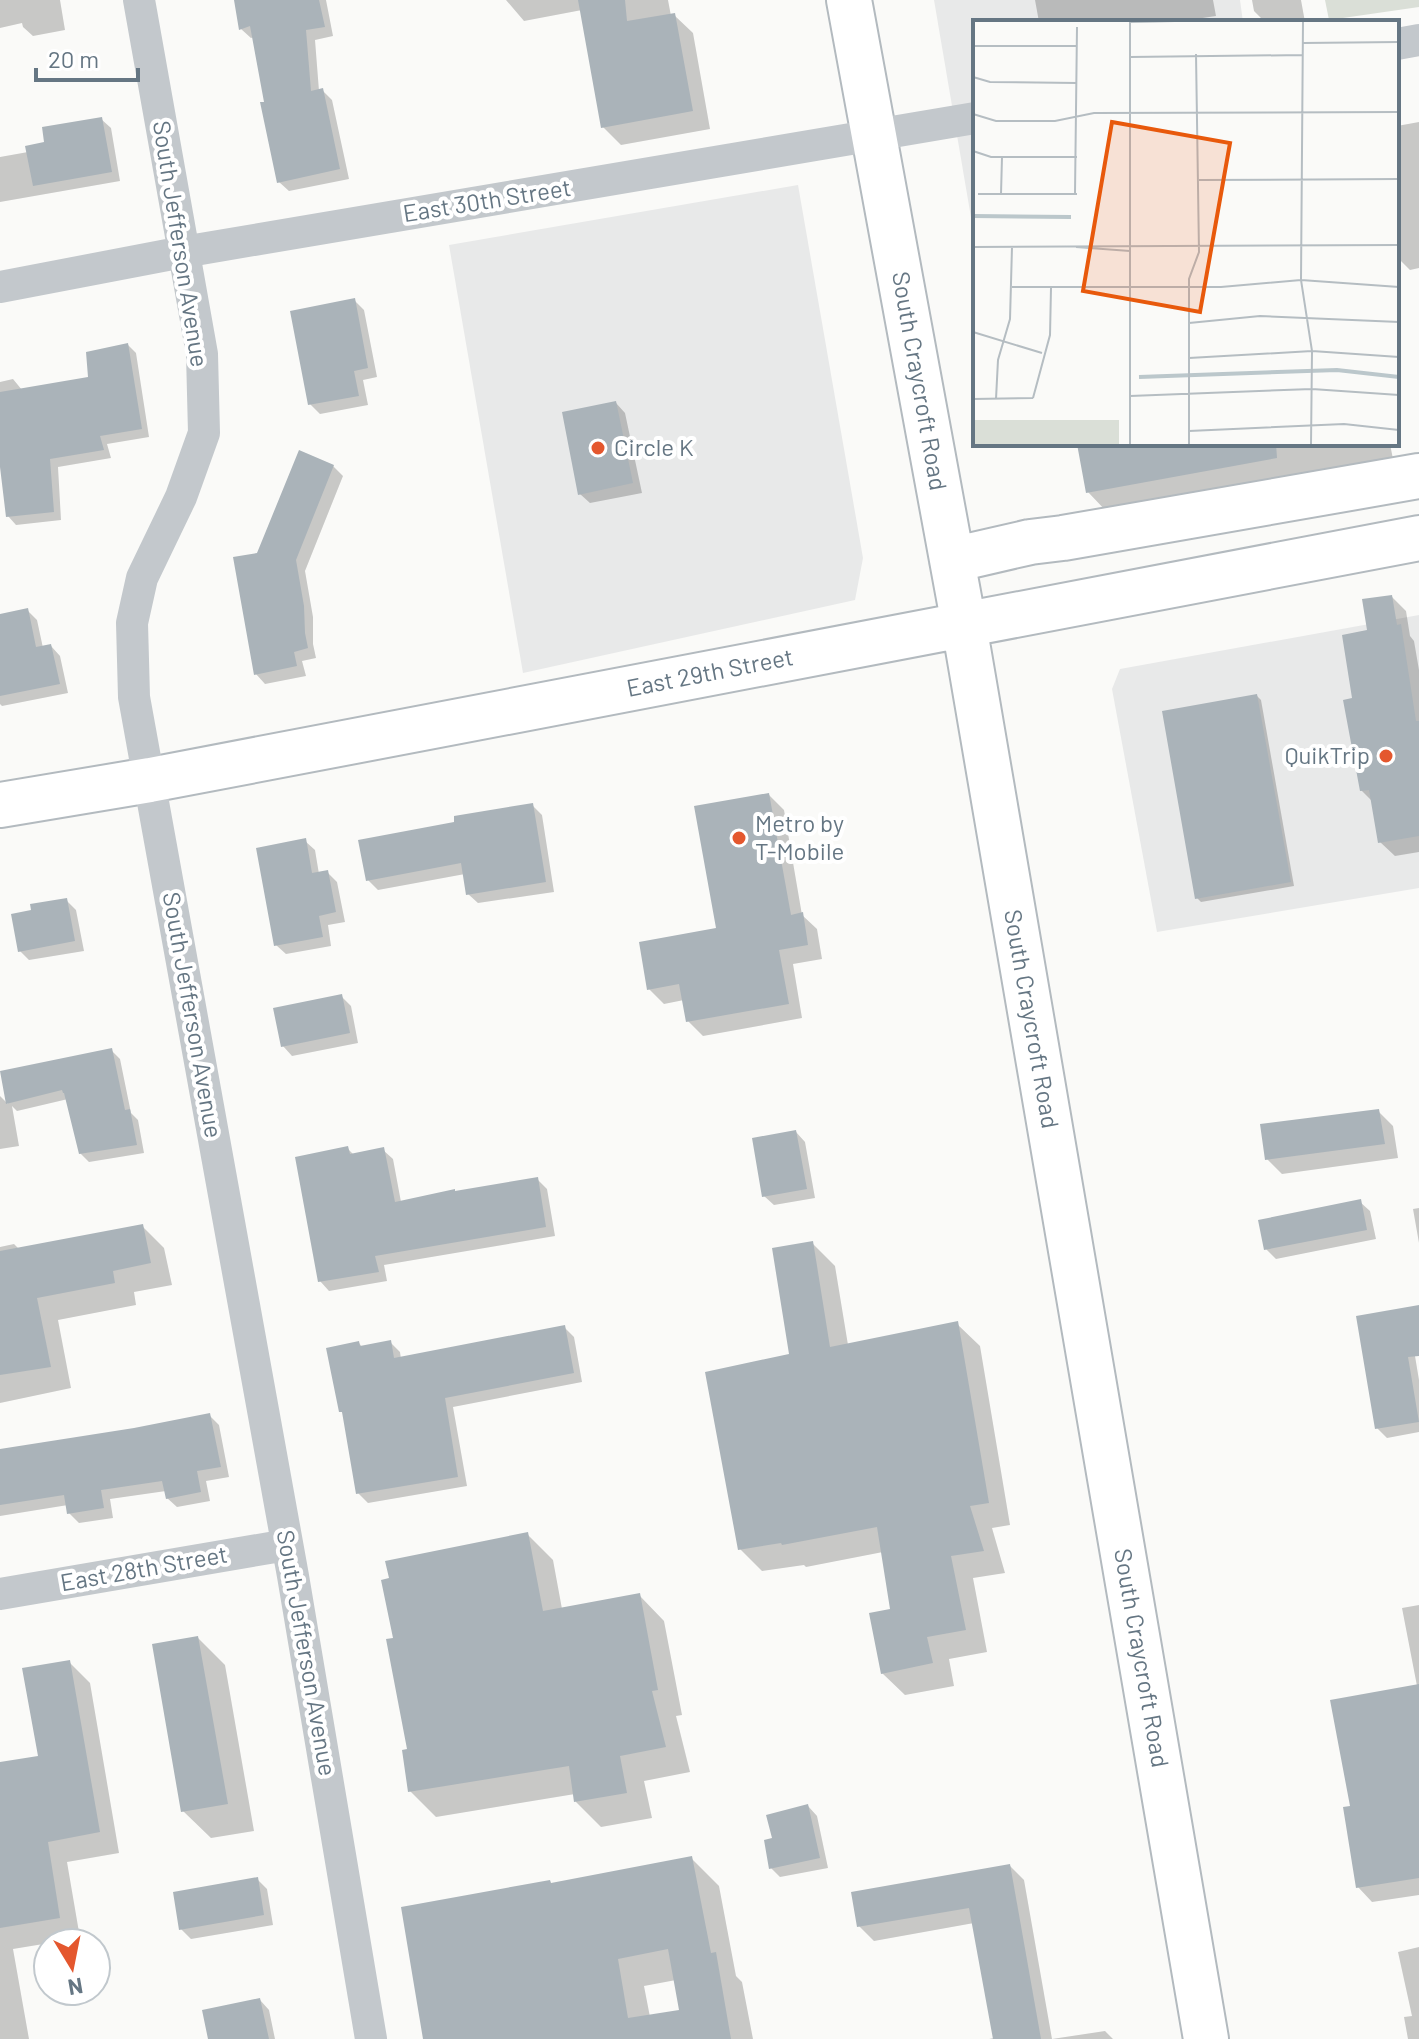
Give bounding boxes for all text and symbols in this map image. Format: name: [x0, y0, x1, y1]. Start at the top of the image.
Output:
inset map: [973, 20, 1399, 446]
scale bar: [36, 32, 138, 82]
text: 20 m: [48, 44, 99, 73]
street label: South Jefferson Avenue: [148, 119, 215, 369]
street label: East 30th Street: [401, 172, 573, 227]
street label: South Craycroft Road: [887, 269, 954, 492]
place label: Circle K: [614, 432, 694, 461]
marker: Circle K: [589, 439, 607, 457]
street label: East 29th Street: [624, 641, 796, 702]
place label: QuikTrip: [1285, 740, 1370, 769]
marker: QuikTrip: [1377, 747, 1395, 765]
place label: Metro by T-Mobile: [755, 808, 844, 865]
marker: Metro by T-Mobile: [730, 829, 748, 847]
street label: South Jefferson Avenue: [158, 890, 229, 1140]
street label: South Craycroft Road: [999, 907, 1066, 1130]
street label: South Jefferson Avenue: [272, 1528, 343, 1778]
street label: East 28th Street: [58, 1539, 230, 1596]
street label: South Craycroft Road: [1109, 1546, 1176, 1769]
north arrow: [32, 1927, 112, 2007]
text: N: [66, 1974, 85, 2002]

